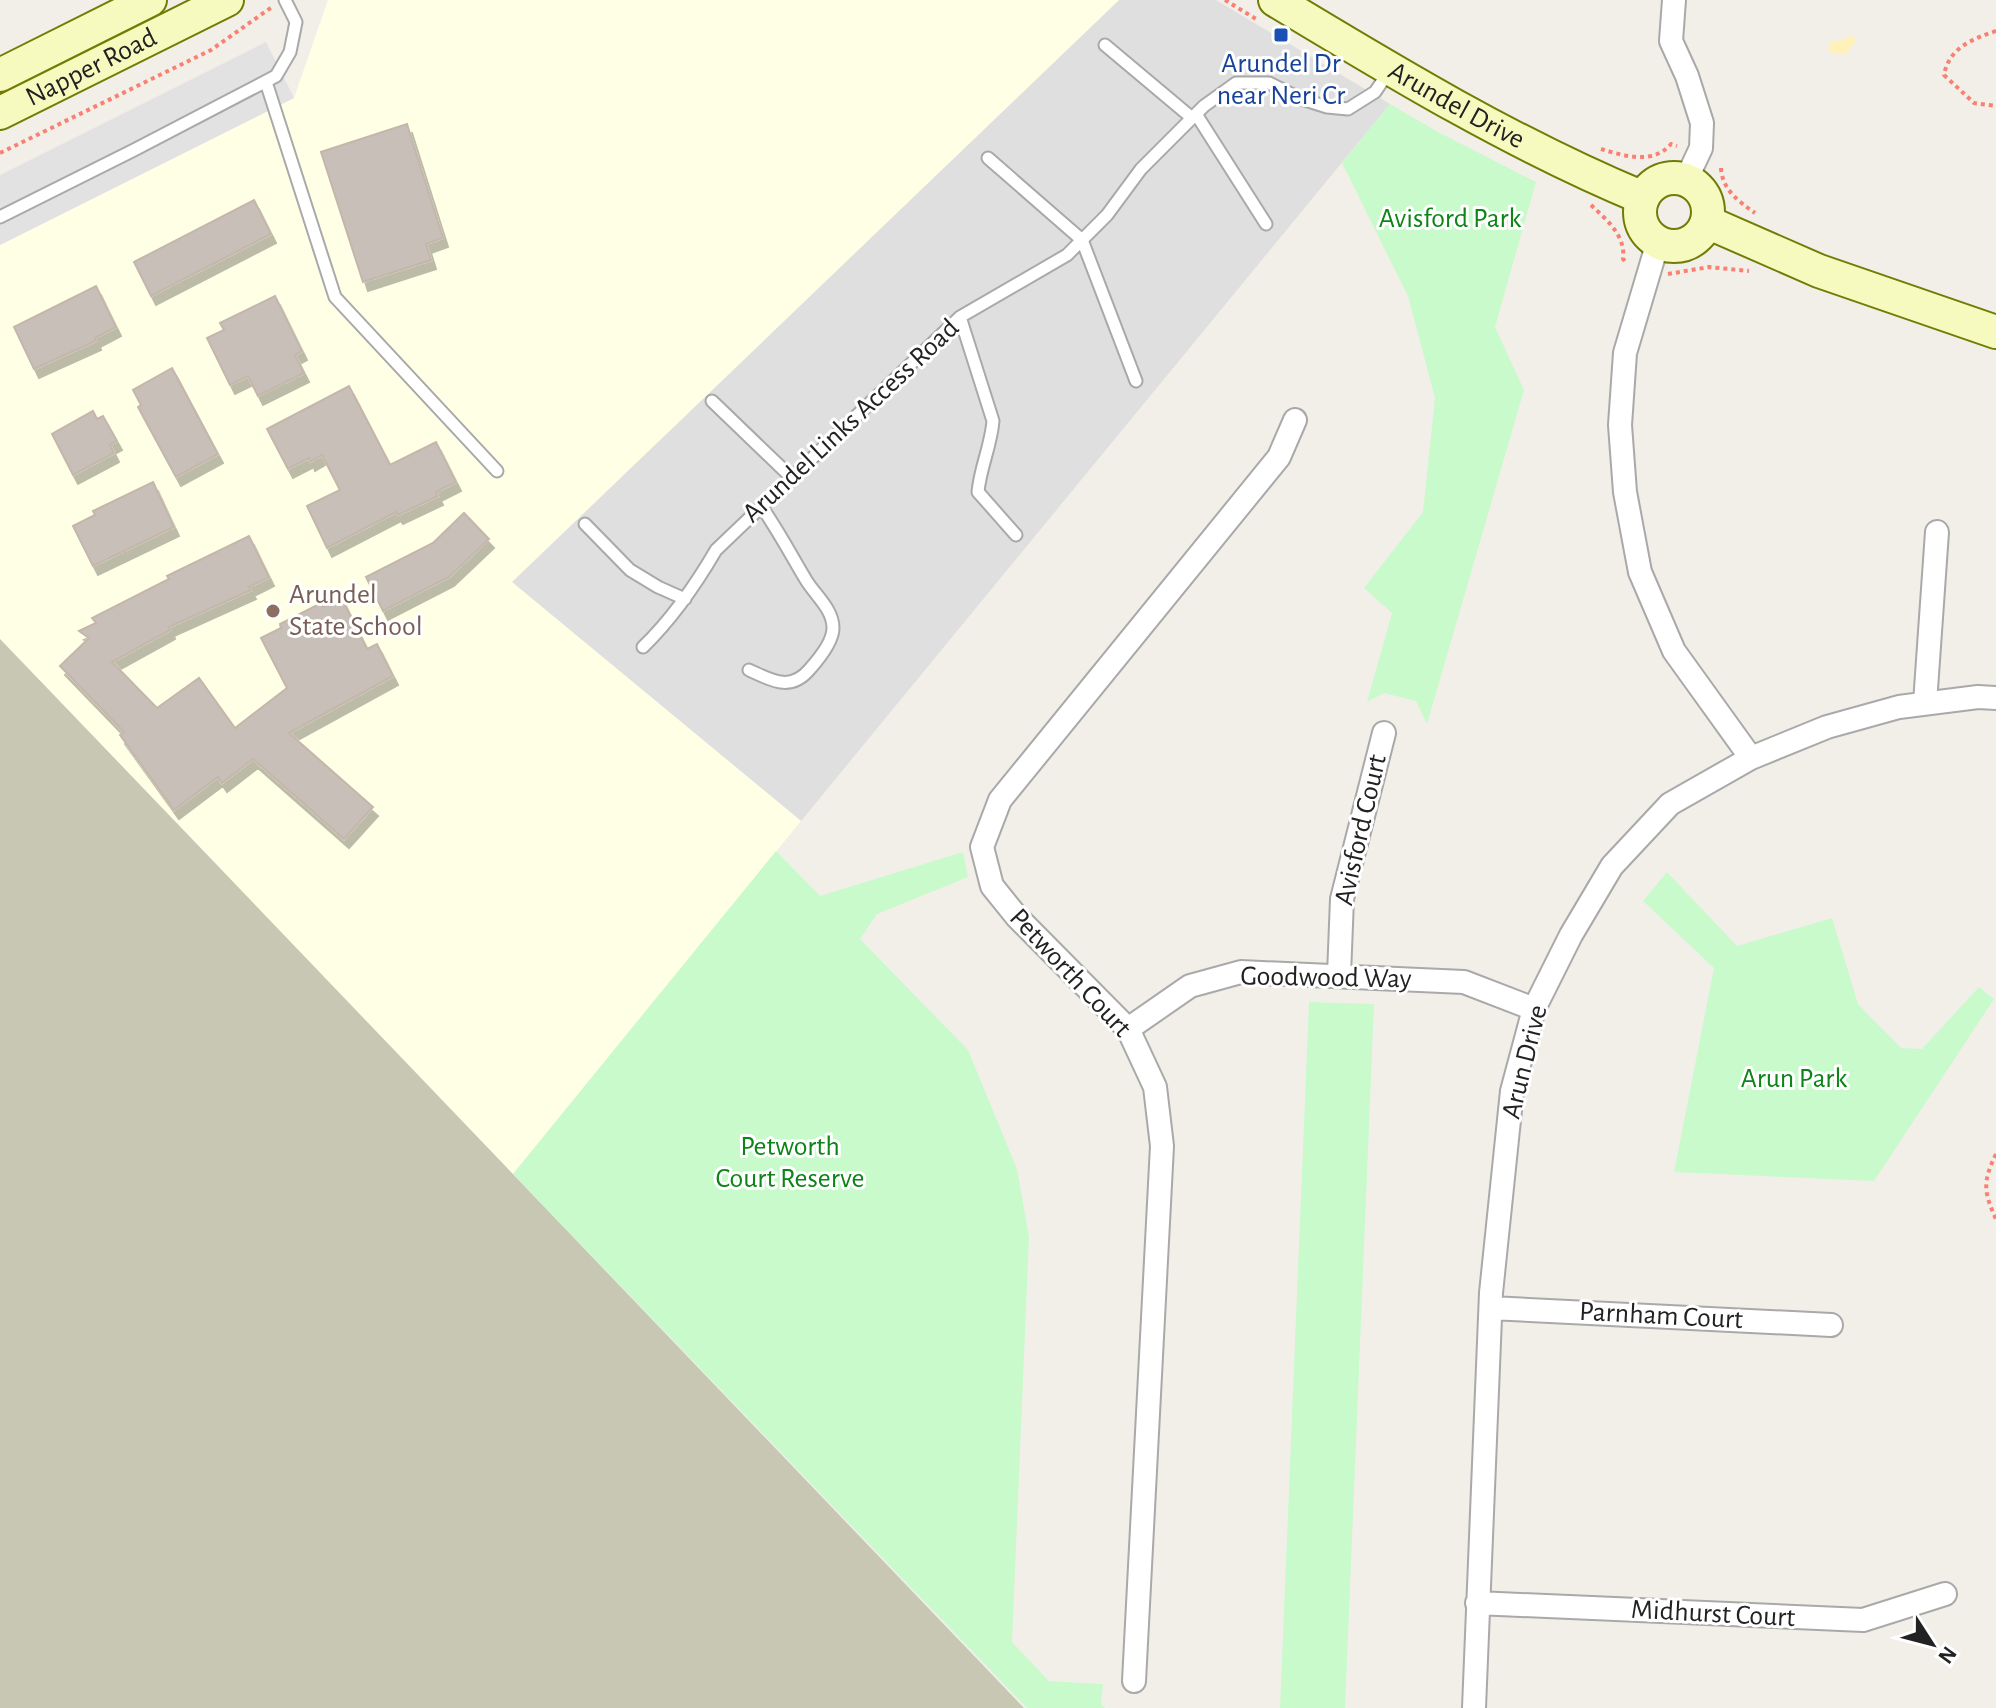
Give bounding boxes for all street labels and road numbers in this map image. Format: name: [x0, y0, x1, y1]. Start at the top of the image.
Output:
street label: Napper Road: [21, 23, 161, 112]
street label: Arundel Drive: [1384, 57, 1529, 154]
street label: Arundel Links Access Road: [738, 314, 964, 528]
street label: Avisford Court: [1330, 752, 1392, 908]
street label: Petworth Court: [1004, 903, 1136, 1043]
street label: Goodwood Way: [1240, 963, 1412, 993]
street label: Arun Drive: [1497, 1002, 1553, 1122]
street label: Parnham Court: [1578, 1298, 1744, 1334]
street label: Midhurst Court: [1630, 1596, 1796, 1632]

